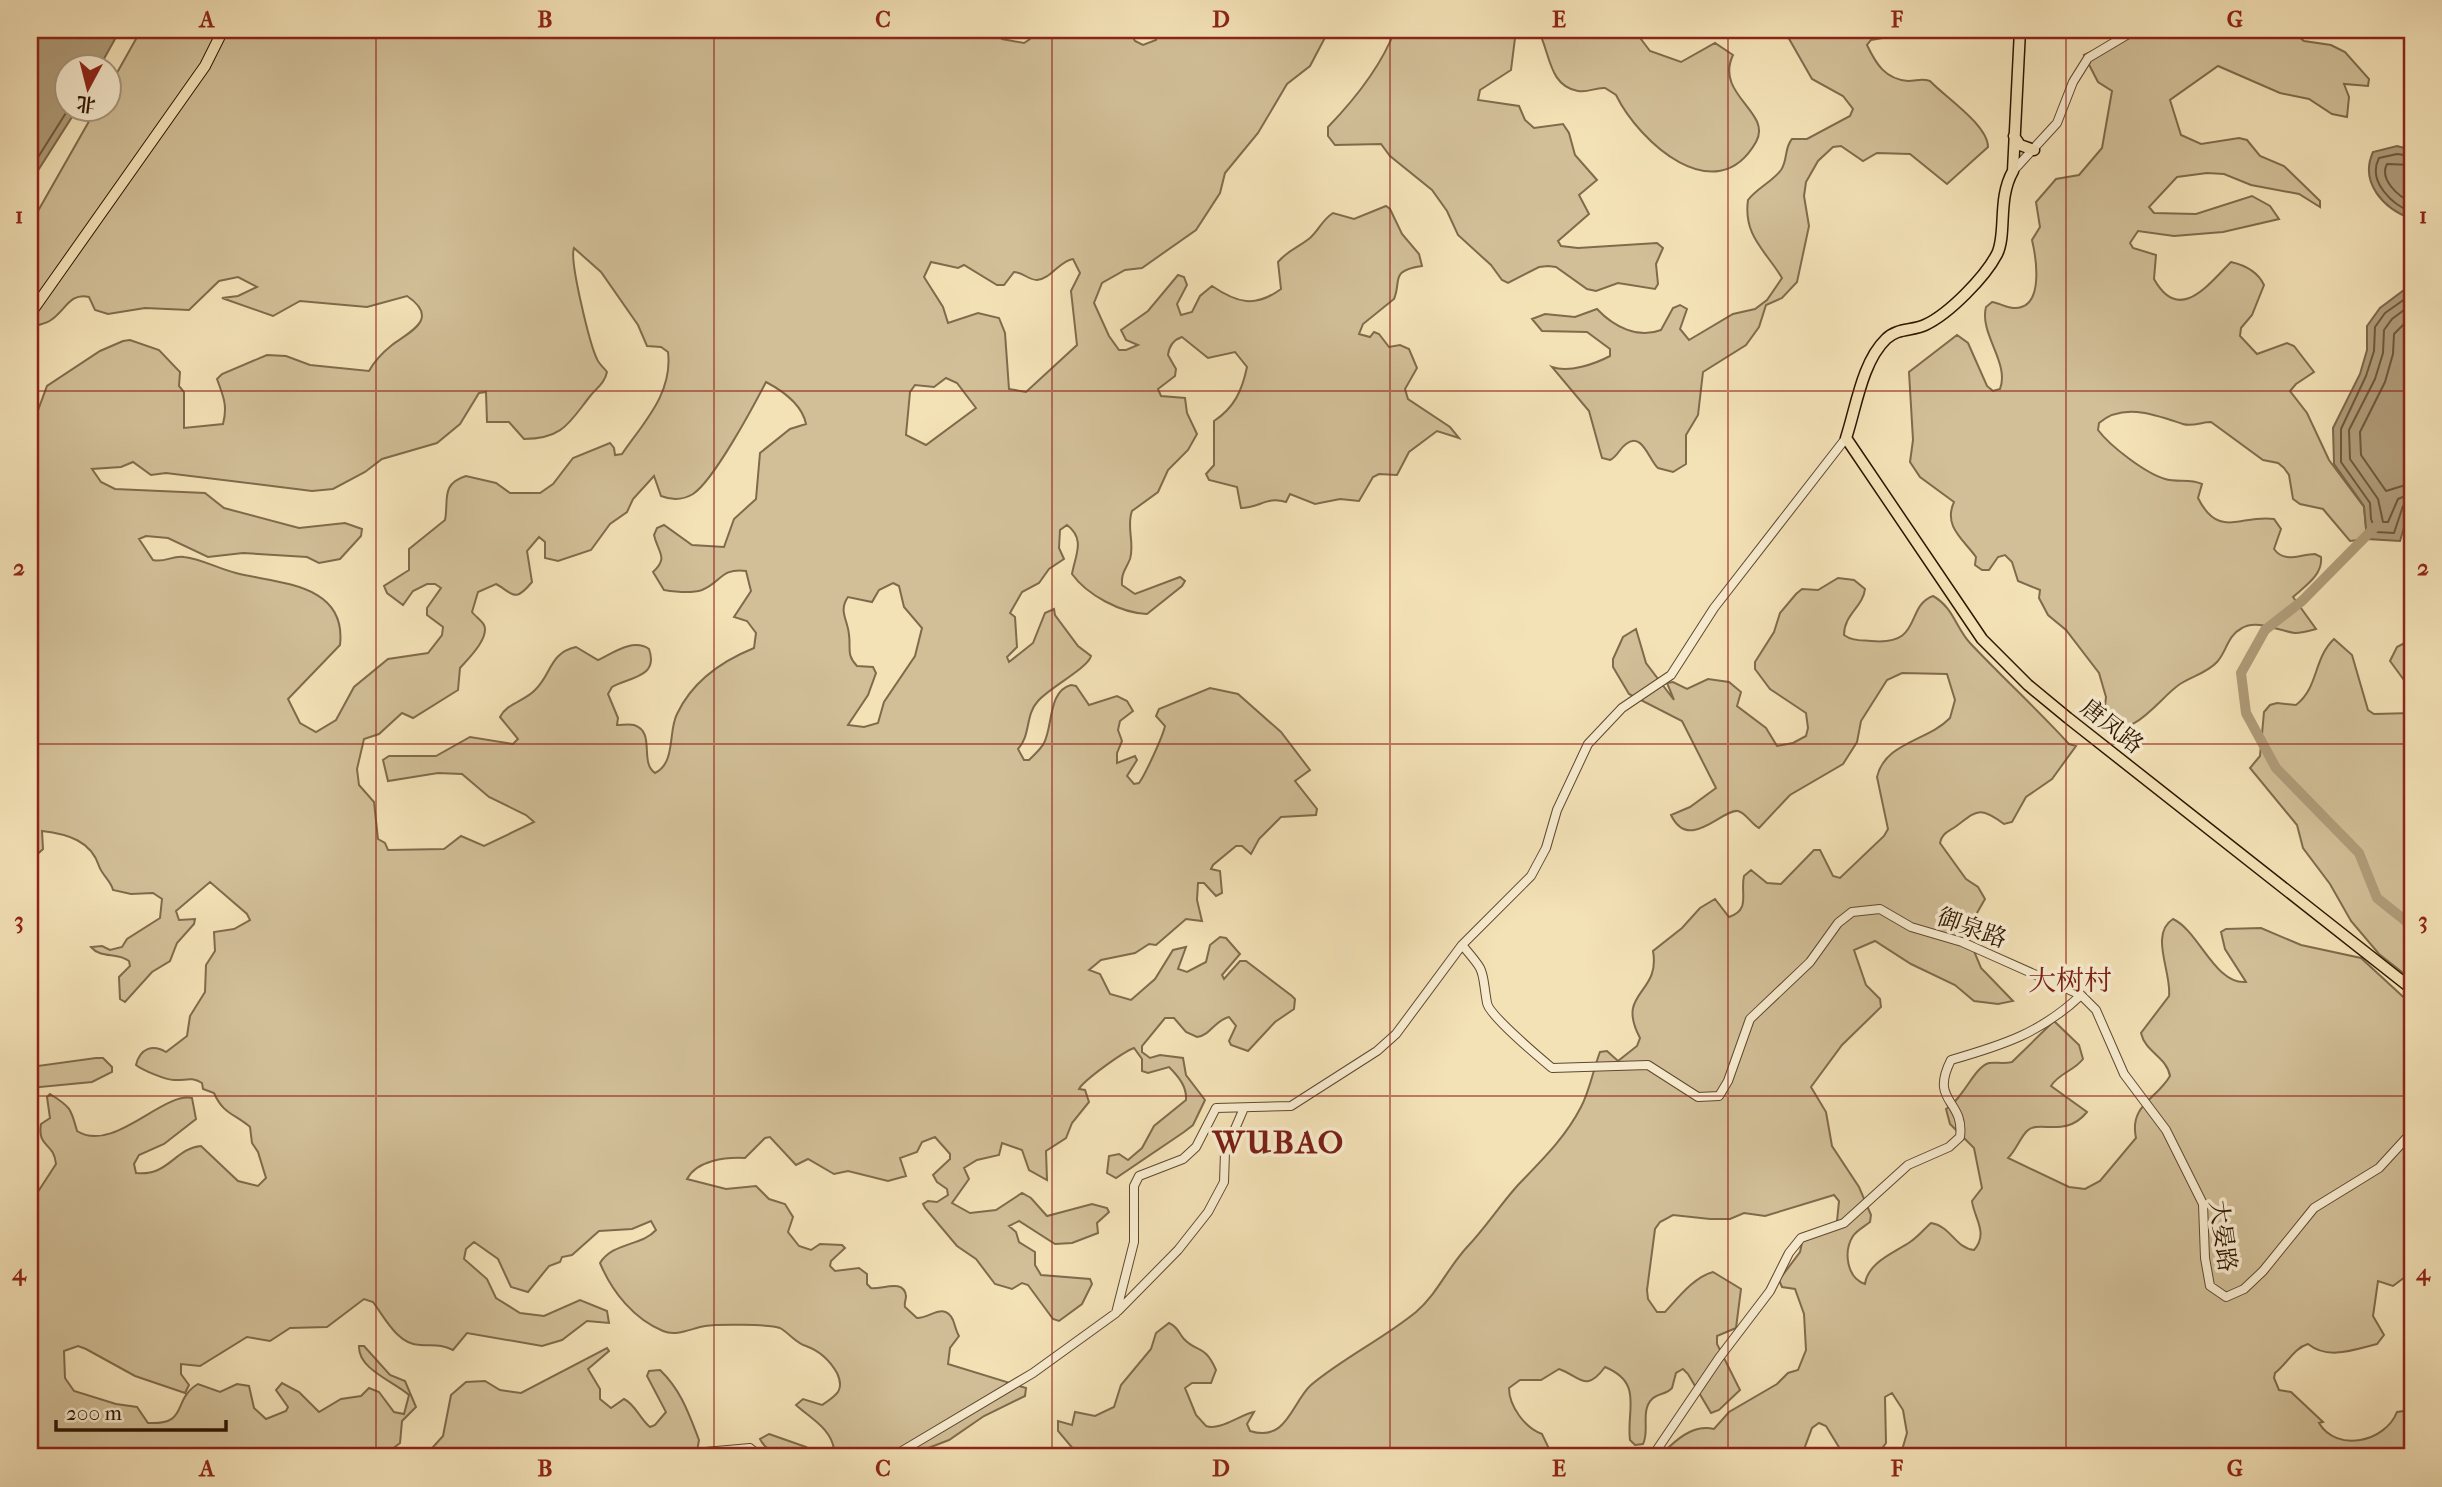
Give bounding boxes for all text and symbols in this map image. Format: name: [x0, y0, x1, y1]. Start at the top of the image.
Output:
text: A: [198, 6, 216, 33]
text: B: [538, 6, 553, 33]
text: C: [875, 6, 891, 33]
text: D: [1212, 6, 1230, 33]
text: E: [1552, 6, 1566, 33]
text: F: [1890, 6, 1904, 33]
text: G: [2227, 6, 2243, 33]
north arrow: [52, 52, 122, 122]
text: 北: [75, 92, 97, 116]
text: 1: [15, 202, 23, 229]
text: 1: [2419, 202, 2427, 229]
text: 2: [13, 554, 25, 581]
text: 2: [2417, 554, 2429, 581]
street label: 唐凤路: [2075, 693, 2149, 759]
street label: 御泉路: [1933, 903, 2011, 953]
text: 3: [14, 907, 24, 934]
text: 3: [2418, 907, 2428, 934]
district label: 大树村: [2028, 964, 2112, 997]
district label: WUBAO: [1211, 1124, 1345, 1161]
street label: 大晏路: [2204, 1198, 2242, 1274]
text: 4: [11, 1259, 27, 1286]
text: 4: [2415, 1259, 2431, 1286]
scale bar: [56, 1389, 226, 1433]
text: 200 m: [66, 1401, 122, 1425]
text: A: [198, 1455, 216, 1482]
text: B: [538, 1455, 553, 1482]
text: C: [875, 1455, 891, 1482]
text: D: [1212, 1455, 1230, 1482]
text: E: [1552, 1455, 1566, 1482]
text: F: [1890, 1455, 1904, 1482]
text: G: [2227, 1455, 2243, 1482]

